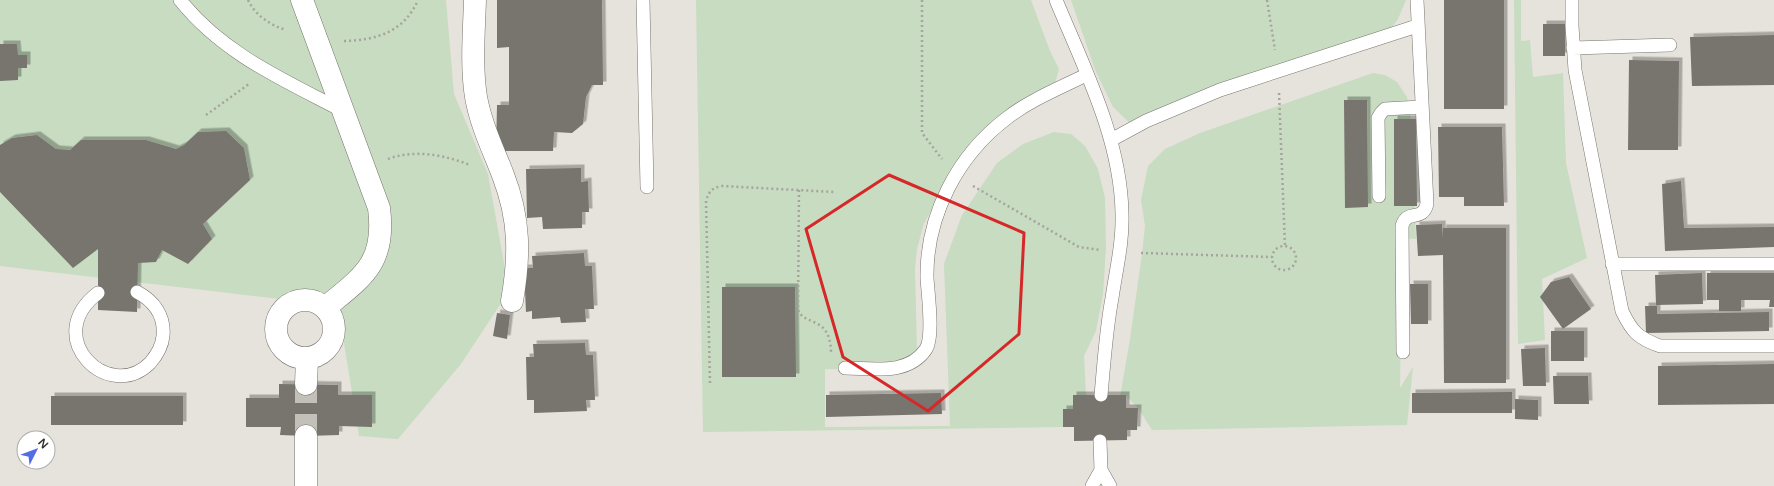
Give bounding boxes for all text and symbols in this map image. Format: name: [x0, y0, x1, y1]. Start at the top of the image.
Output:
north arrow: [16, 430, 56, 470]
text: N: [35, 436, 51, 451]

